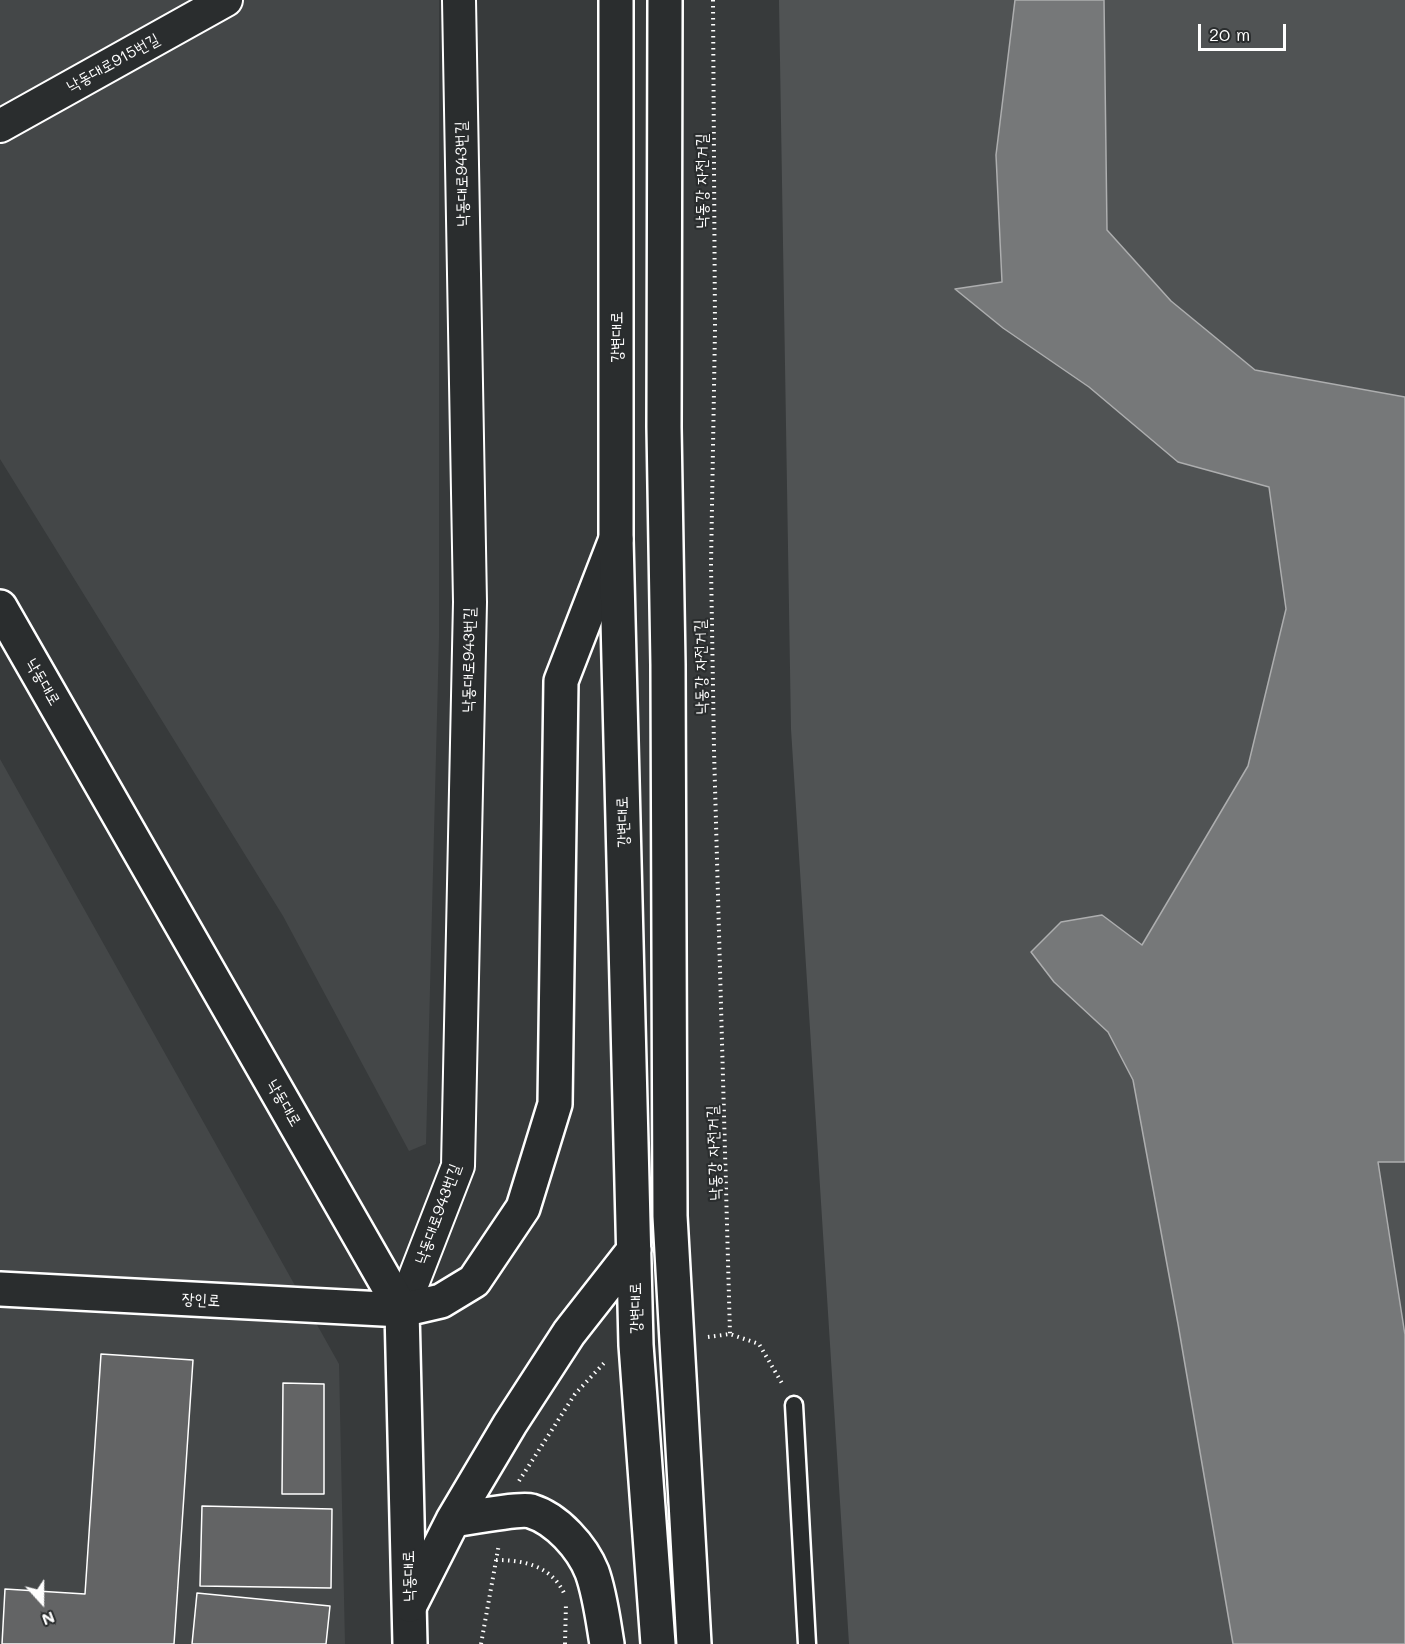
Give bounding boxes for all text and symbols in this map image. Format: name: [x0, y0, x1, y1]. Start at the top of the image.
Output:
scale bar: [1201, 12, 1290, 50]
text: 20 m: [1209, 22, 1250, 46]
street label: 낙동대로915번길: [63, 30, 163, 96]
street label: 낙동대로943번길: [451, 121, 473, 227]
street label: 낙동강 자전거길: [692, 133, 712, 229]
street label: 강변대로: [607, 311, 627, 363]
street label: 낙동대로943번길: [458, 607, 480, 713]
street label: 낙동강 자전거길: [691, 619, 711, 715]
street label: 낙동대로: [22, 655, 64, 709]
street label: 강변대로: [613, 796, 633, 848]
street label: 낙동대로: [263, 1076, 305, 1130]
street label: 낙동강 자전거길: [703, 1105, 725, 1201]
street label: 낙동대로943번길: [411, 1161, 465, 1267]
street label: 강변대로: [626, 1282, 646, 1334]
street label: 장인로: [181, 1289, 221, 1311]
street label: 낙동대로: [399, 1550, 419, 1602]
north arrow: [12, 1572, 72, 1632]
text: N: [39, 1607, 58, 1631]

